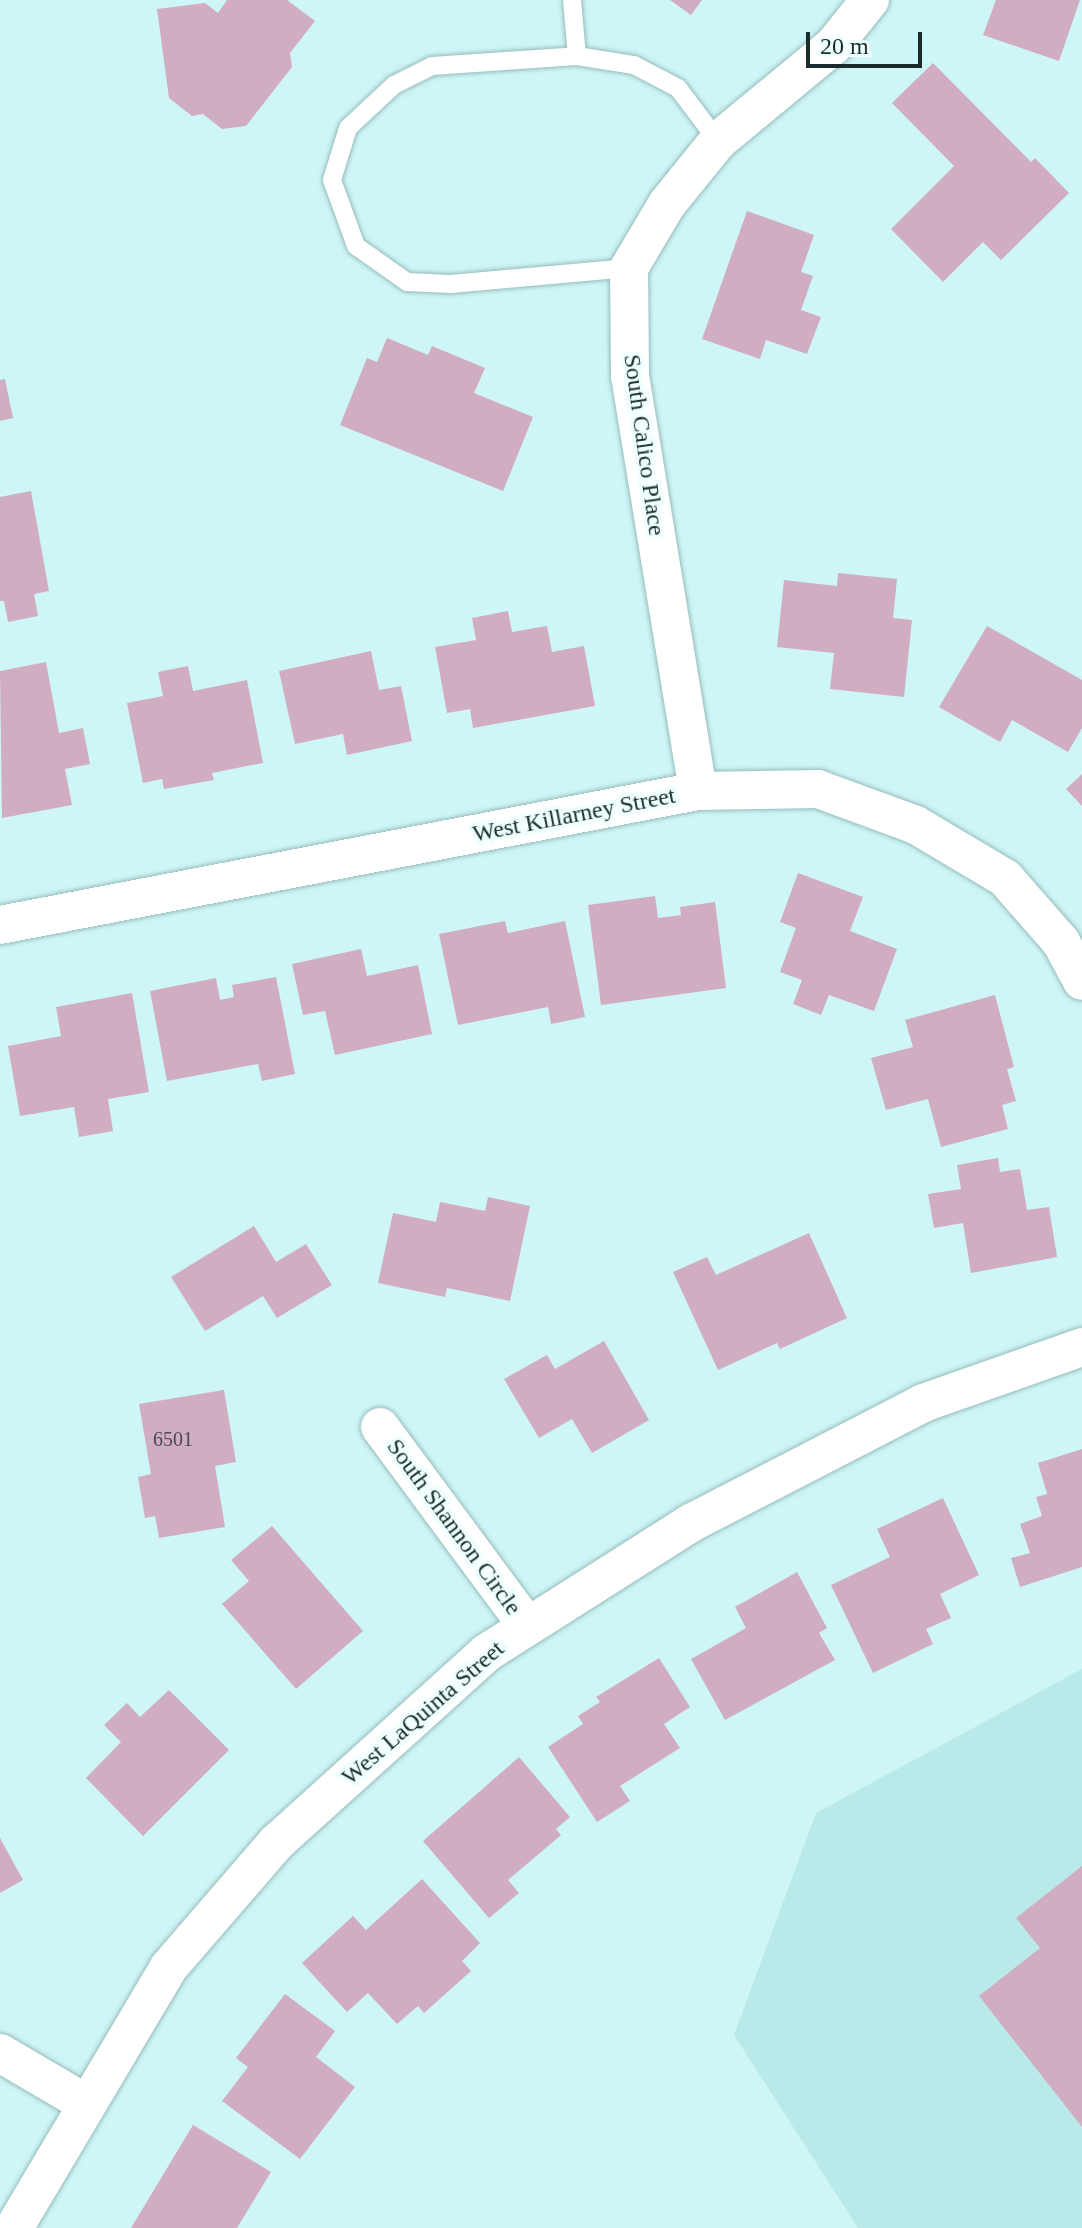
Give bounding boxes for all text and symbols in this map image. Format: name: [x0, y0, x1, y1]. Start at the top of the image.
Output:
scale bar: [810, 16, 926, 66]
text: 20 m: [820, 33, 869, 59]
street label: South Calico Place: [617, 353, 671, 537]
street label: West Killarney Street: [470, 781, 678, 849]
house number: 6501: [153, 1427, 193, 1451]
street label: South Shannon Circle: [380, 1433, 528, 1621]
street label: West LaQuinta Street: [336, 1635, 510, 1791]

